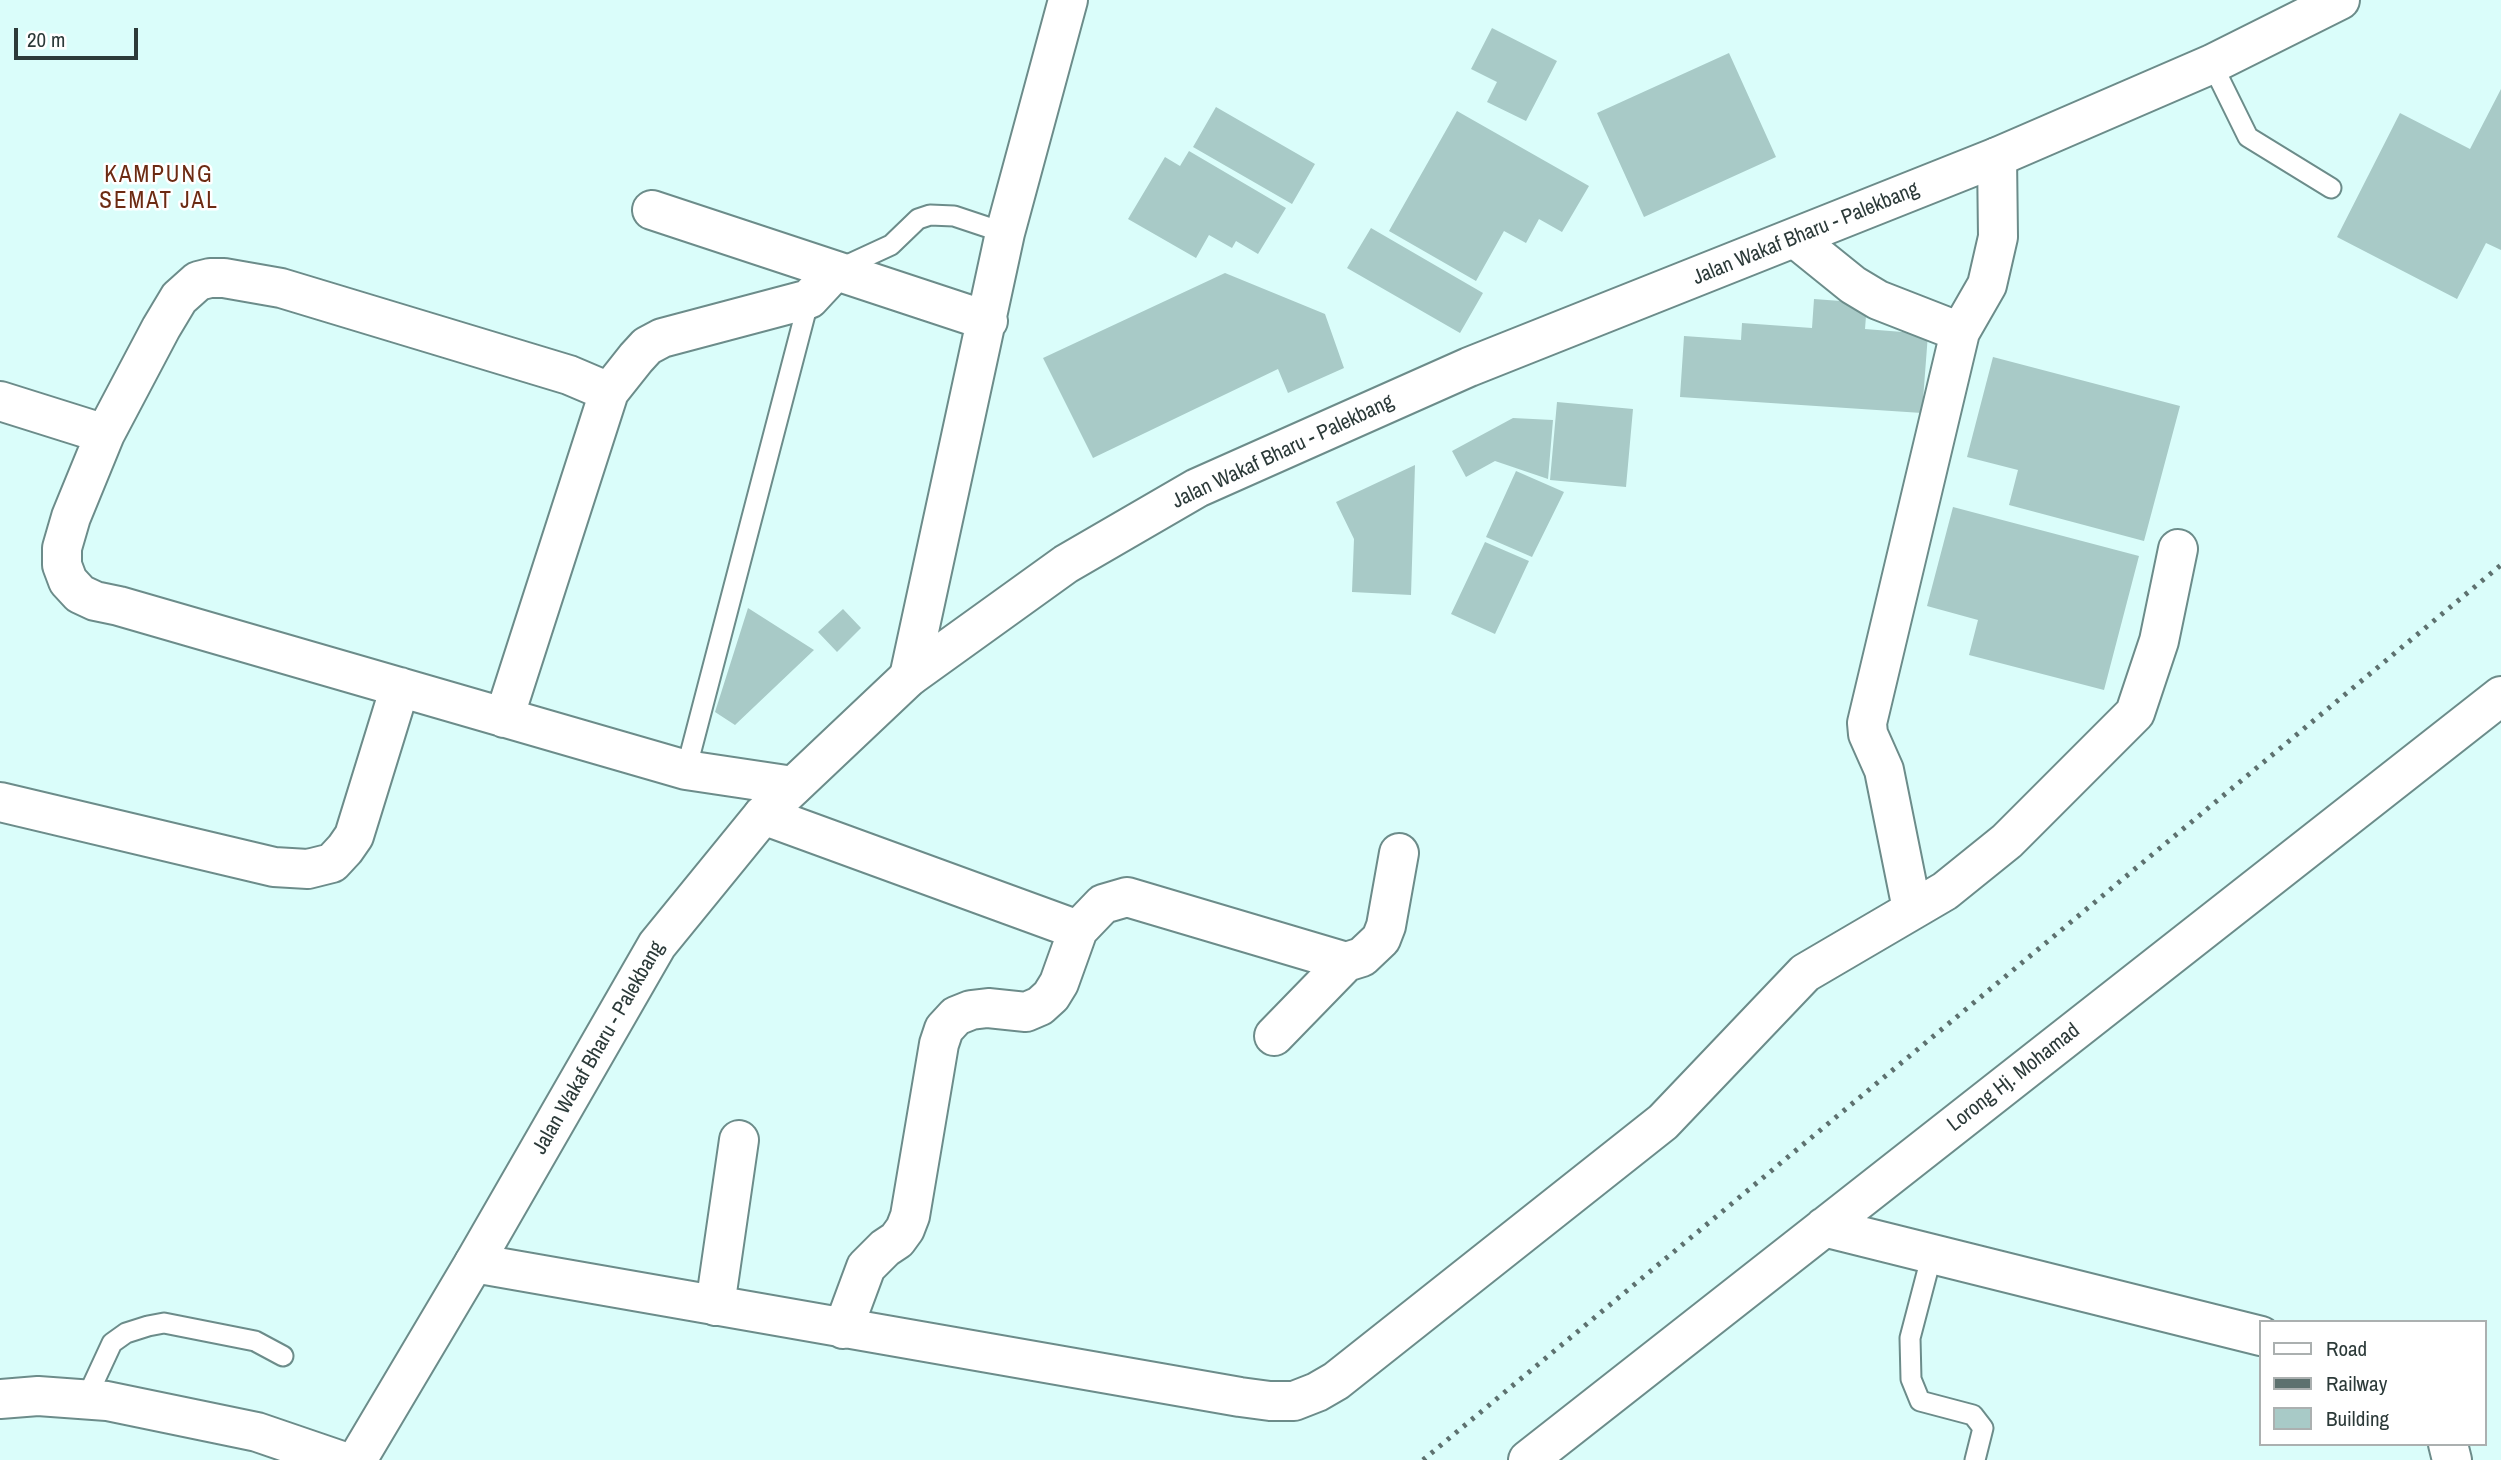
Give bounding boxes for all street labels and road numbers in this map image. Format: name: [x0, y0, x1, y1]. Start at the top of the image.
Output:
street label: Jalan Wakaf Bharu - Palekbang: [1689, 177, 1923, 291]
street label: Jalan Wakaf Bharu - Palekbang: [1168, 390, 1398, 514]
street label: Jalan Wakaf Bharu - Palekbang: [528, 937, 670, 1159]
street label: Lorong Hj. Mohamad: [1943, 1019, 2085, 1137]

